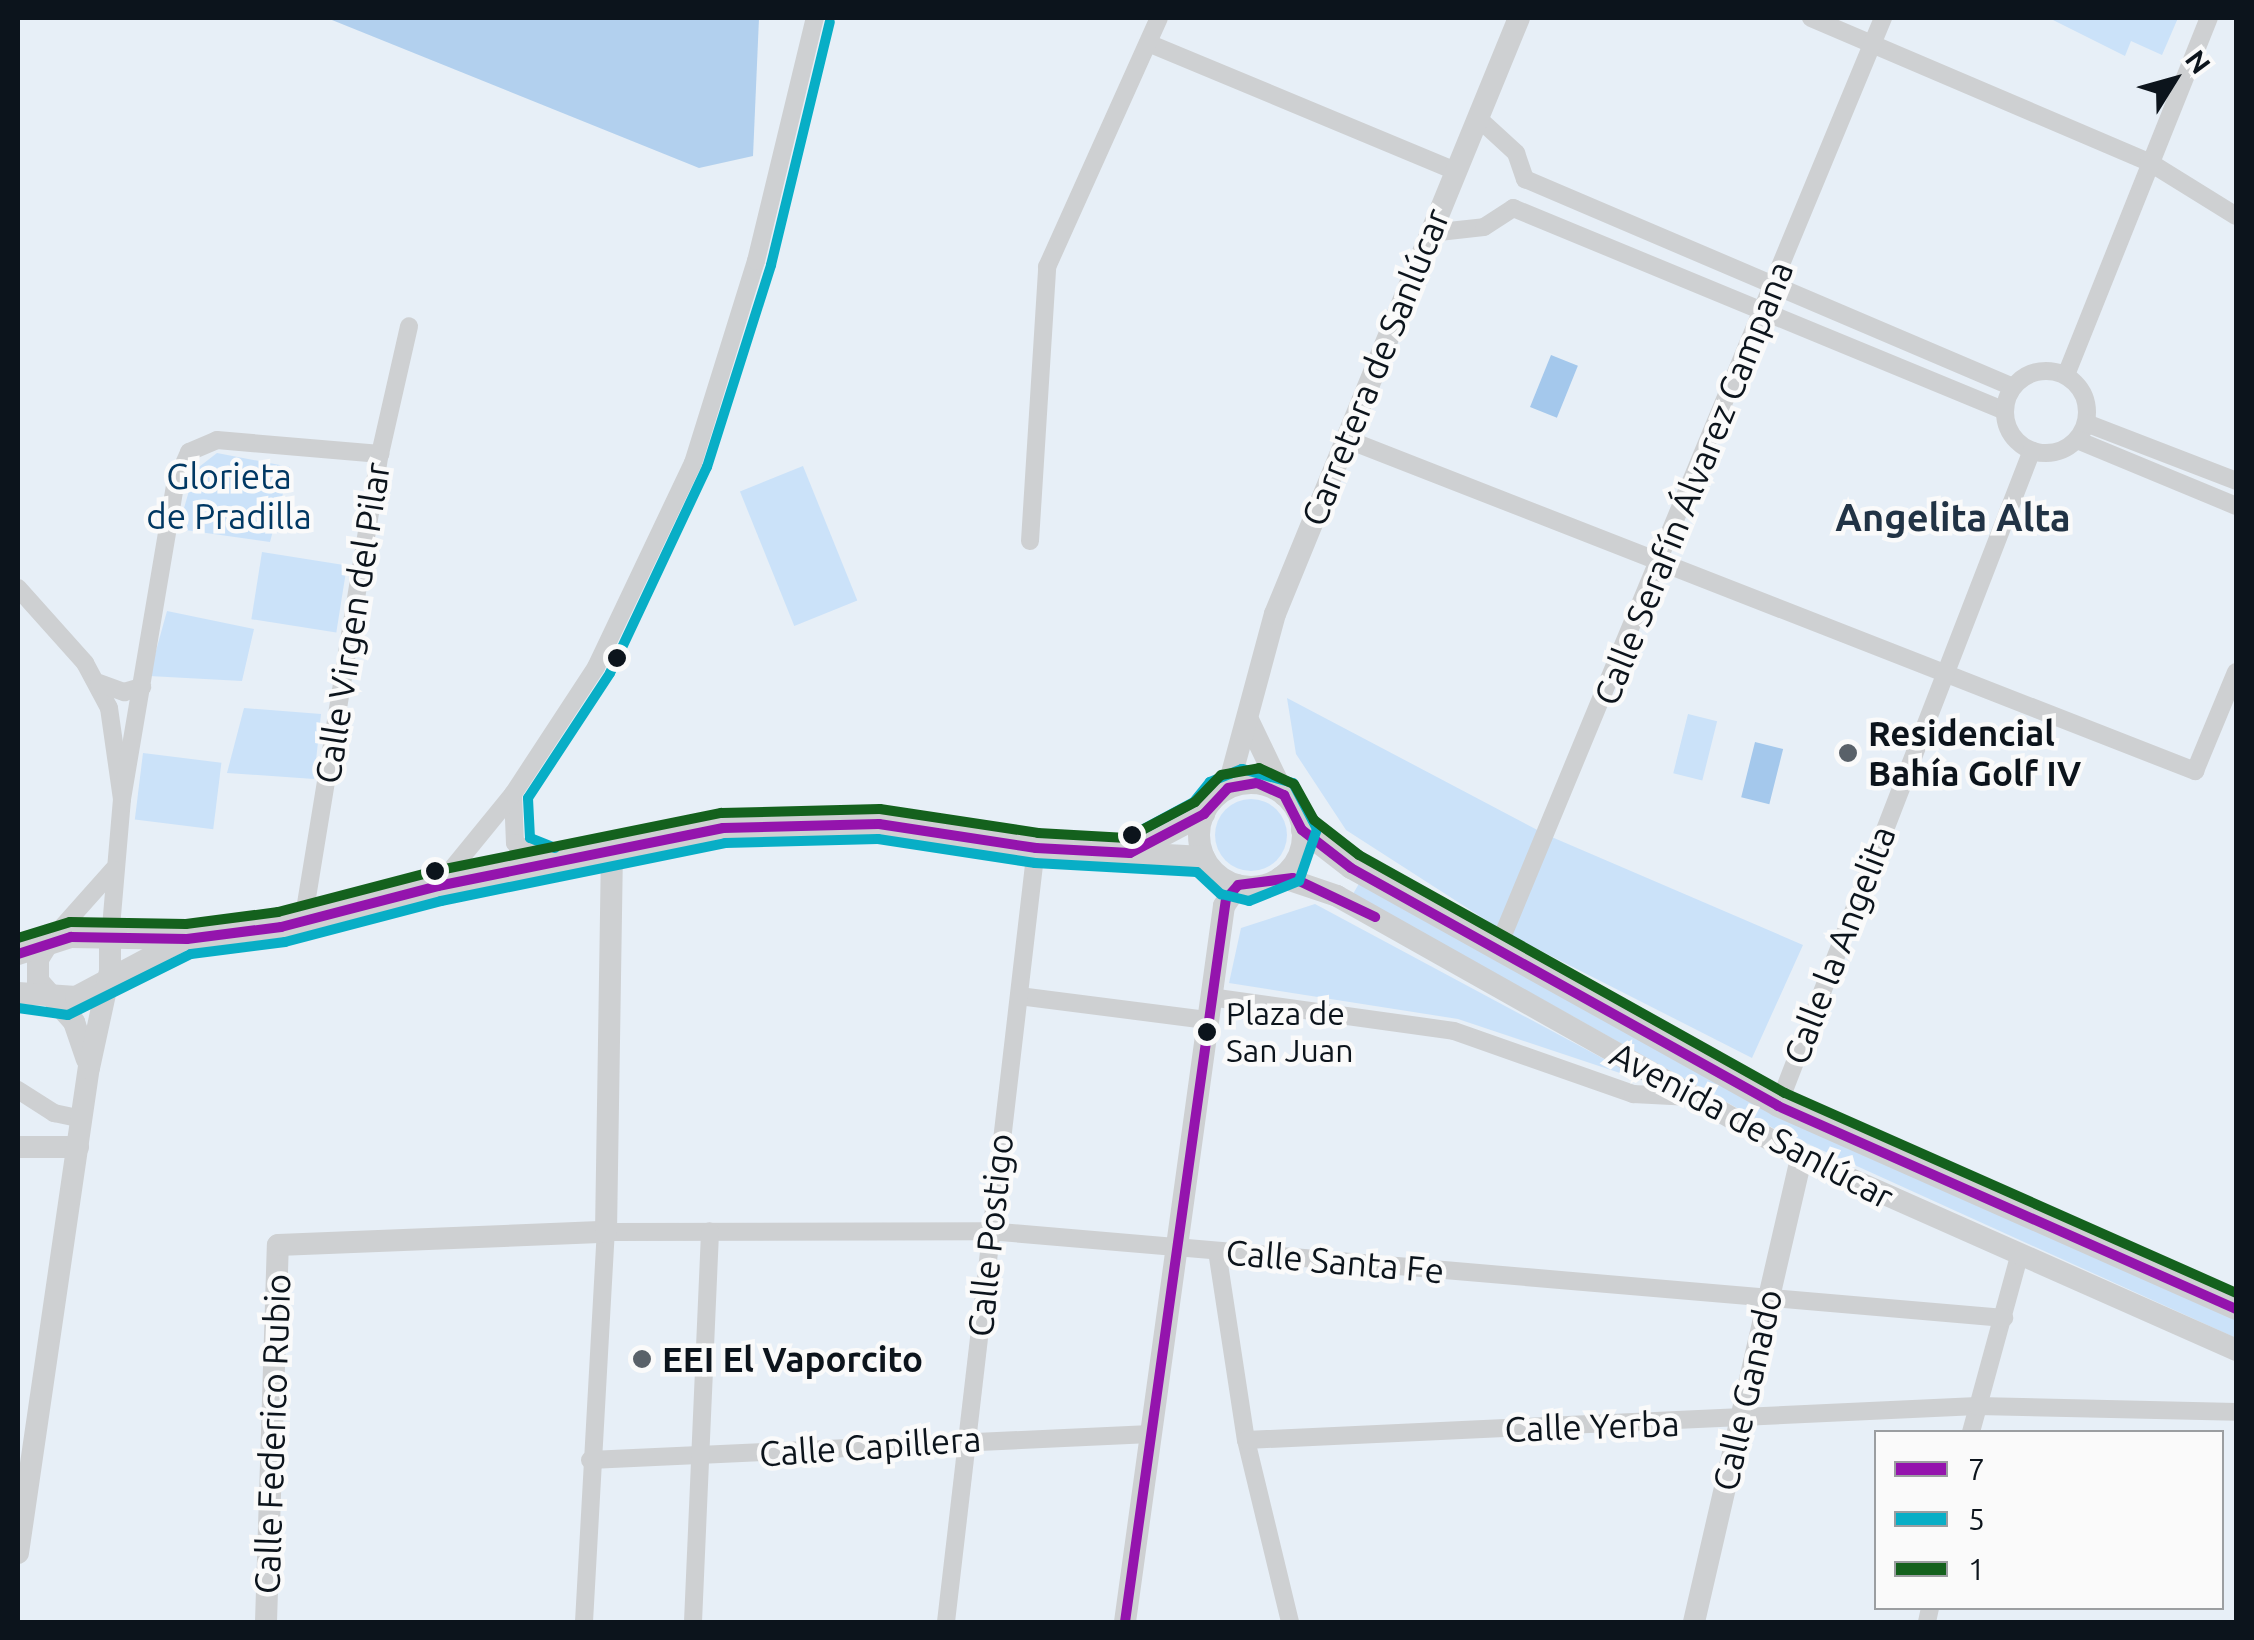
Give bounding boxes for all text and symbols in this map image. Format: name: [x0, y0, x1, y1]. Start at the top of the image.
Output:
north arrow: [2124, 30, 2224, 130]
text: N: [2180, 44, 2217, 79]
street label: Carretera de Sanlúcar: [1292, 202, 1458, 532]
street label: Calle Serafín Álvarez Campana: [1585, 255, 1801, 711]
park label: Glorieta de Pradilla: [146, 455, 312, 537]
street label: Calle Virgen del Pilar: [306, 459, 398, 787]
district label: Angelita Alta: [1835, 495, 2071, 541]
unlabelled marker: [607, 648, 627, 668]
place label: Residencial Bahía Golf IV: [1868, 712, 2081, 794]
marker: Residencial Bahía Golf IV: [1837, 742, 1859, 764]
street label: Calle la Angelita: [1774, 820, 1904, 1070]
unlabelled marker: [1122, 825, 1142, 845]
unlabelled marker: [425, 861, 445, 881]
place label: Plaza de San Juan: [1226, 995, 1354, 1070]
marker: Plaza de San Juan: [1197, 1022, 1217, 1042]
street label: Avenida de Sanlúcar: [1603, 1033, 1901, 1217]
street label: Calle Postigo: [958, 1131, 1022, 1339]
street label: Calle Santa Fe: [1224, 1231, 1446, 1291]
street label: Calle Federico Rubio: [245, 1273, 299, 1595]
street label: Calle Ganado: [1703, 1285, 1791, 1495]
place label: EEI El Vaporcito: [662, 1338, 923, 1380]
marker: EEI El Vaporcito: [631, 1348, 653, 1370]
street label: Calle Yerba: [1504, 1402, 1680, 1450]
street label: Calle Capillera: [758, 1417, 982, 1475]
legend: [1874, 1430, 2224, 1610]
text: 7: [1968, 1452, 1985, 1486]
text: 5: [1968, 1502, 1985, 1536]
text: 1: [1968, 1552, 1985, 1586]

